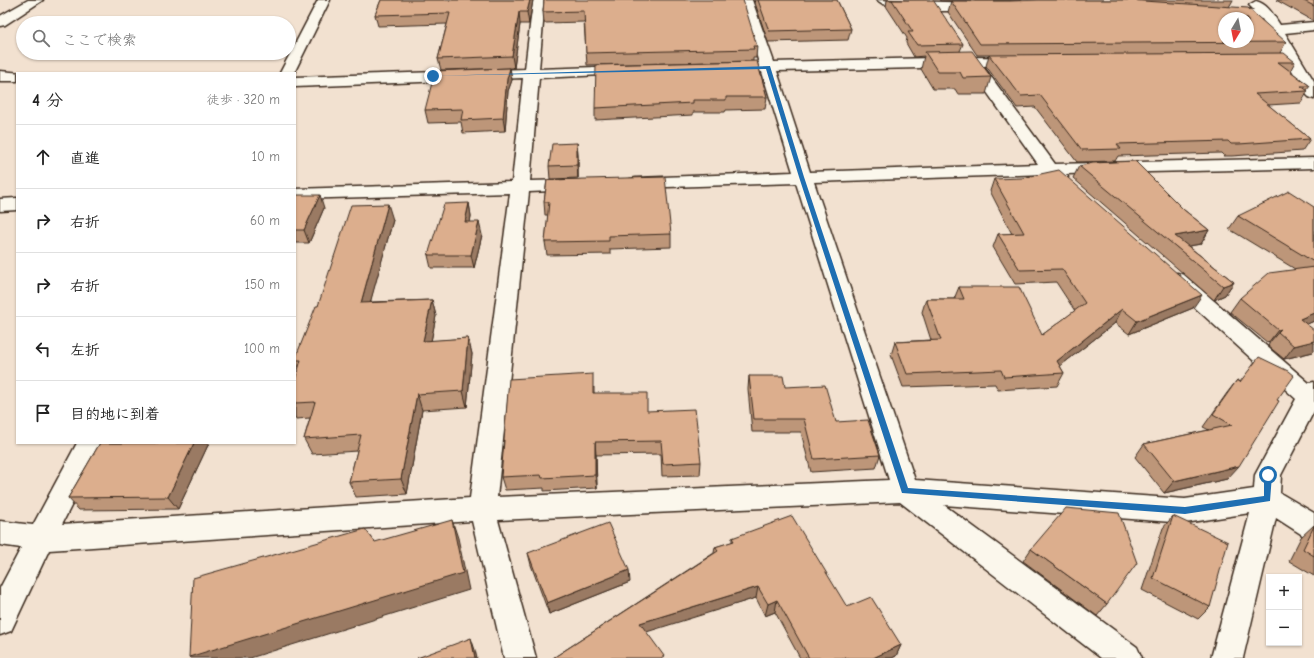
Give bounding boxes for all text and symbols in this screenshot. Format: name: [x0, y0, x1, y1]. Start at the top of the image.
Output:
north arrow: [1218, 12, 1254, 48]
search box: [16, 16, 296, 60]
icon: search: [30, 27, 52, 49]
text: ここで検索: [62, 31, 137, 49]
route end: [424, 67, 442, 85]
text: 4 分: [32, 91, 63, 110]
text: 徒歩 · 320 m: [207, 92, 280, 107]
icon: ahead: [32, 146, 54, 168]
text: 直進: [70, 149, 100, 167]
text: 10 m: [252, 149, 280, 164]
icon: right: [32, 210, 54, 232]
text: 右折: [70, 213, 100, 231]
text: 60 m: [250, 213, 280, 228]
icon: right: [32, 274, 54, 296]
text: 右折: [70, 277, 100, 295]
text: 150 m: [245, 277, 280, 292]
icon: left: [32, 338, 54, 360]
text: 左折: [70, 341, 100, 359]
text: 100 m: [244, 341, 280, 356]
icon: arrive: [32, 402, 54, 424]
text: 目的地に到着: [70, 405, 160, 423]
route start: [1259, 466, 1277, 484]
map controls: [1266, 574, 1302, 646]
button: +: [1266, 574, 1302, 610]
button: −: [1266, 610, 1302, 646]

